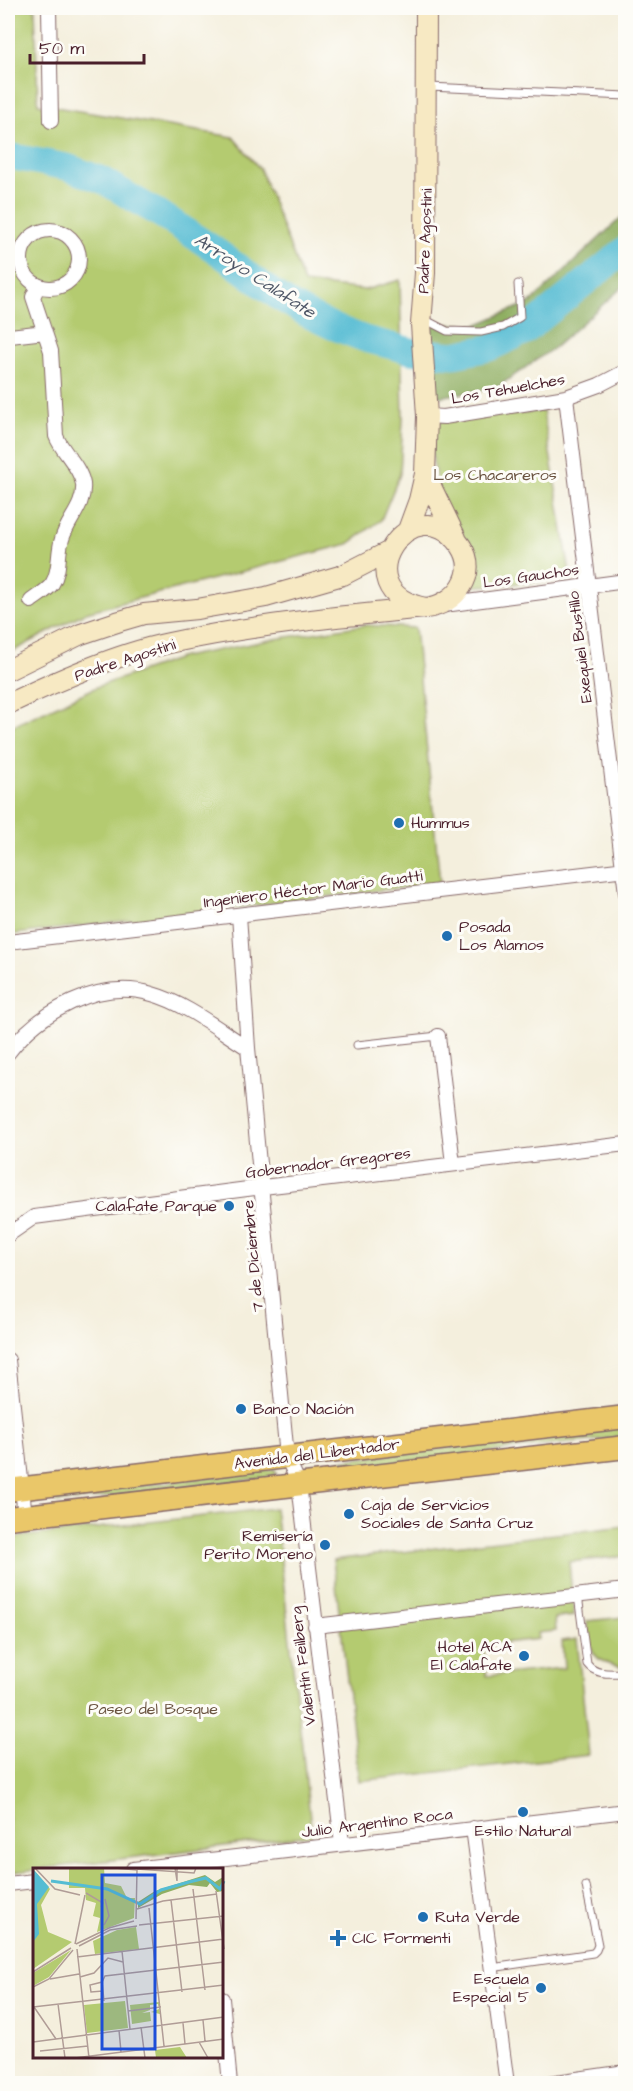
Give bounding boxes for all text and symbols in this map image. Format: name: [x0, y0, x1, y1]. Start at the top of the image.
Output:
scale bar: [30, 27, 144, 65]
text: 50 m: [39, 36, 84, 61]
street label: Padre Agostini: [412, 187, 439, 294]
water label: Arroyo Calafate: [189, 228, 321, 326]
street label: Los Tehuelches: [449, 368, 567, 410]
park label: Los Chacareros: [433, 464, 557, 486]
street label: Los Gauchos: [481, 558, 581, 594]
street label: Exequiel Bustillo: [562, 590, 598, 704]
street label: Padre Agostini: [72, 633, 179, 688]
place label: Hummus: [411, 812, 470, 834]
marker: Hummus: [392, 816, 406, 830]
street label: Ingeniero Héctor Mario Guatti: [202, 865, 424, 914]
place label: Posada Los Alamos: [459, 916, 544, 956]
marker: Posada Los Alamos: [440, 929, 454, 943]
street label: Gobernador Gregores: [244, 1142, 412, 1185]
place label: Calafate Parque: [96, 1195, 217, 1217]
marker: Calafate Parque: [222, 1199, 236, 1213]
street label: 7 de Diciembre: [237, 1199, 269, 1313]
place label: Banco Nación: [253, 1398, 354, 1420]
marker: Banco Nación: [234, 1402, 248, 1416]
street label: Avenida del Libertador: [233, 1433, 401, 1475]
place label: Caja de Servicios Sociales de Santa Cruz: [361, 1494, 534, 1534]
marker: Caja de Servicios Sociales de Santa Cruz: [342, 1507, 356, 1521]
place label: Remisería Perito Moreno: [204, 1525, 313, 1565]
marker: Remisería Perito Moreno: [318, 1538, 332, 1552]
street label: Valentín Feilberg: [285, 1605, 322, 1727]
place label: Hotel ACA El Calafate: [431, 1636, 512, 1676]
marker: Hotel ACA El Calafate: [517, 1649, 531, 1663]
park label: Paseo del Bosque: [88, 1698, 218, 1720]
street label: Julio Argentino Roca: [300, 1803, 454, 1844]
marker: Estilo Natural: [516, 1805, 530, 1819]
place label: Estilo Natural: [475, 1820, 571, 1842]
inset map: [33, 1868, 224, 2058]
place label: Ruta Verde: [435, 1906, 520, 1928]
marker: Ruta Verde: [416, 1910, 430, 1924]
place label: CIC Formenti: [352, 1927, 451, 1949]
marker: CIC Formenti: [329, 1929, 347, 1947]
place label: Escuela Especial 5: [453, 1968, 530, 2008]
marker: Escuela Especial 5: [534, 1981, 548, 1995]

